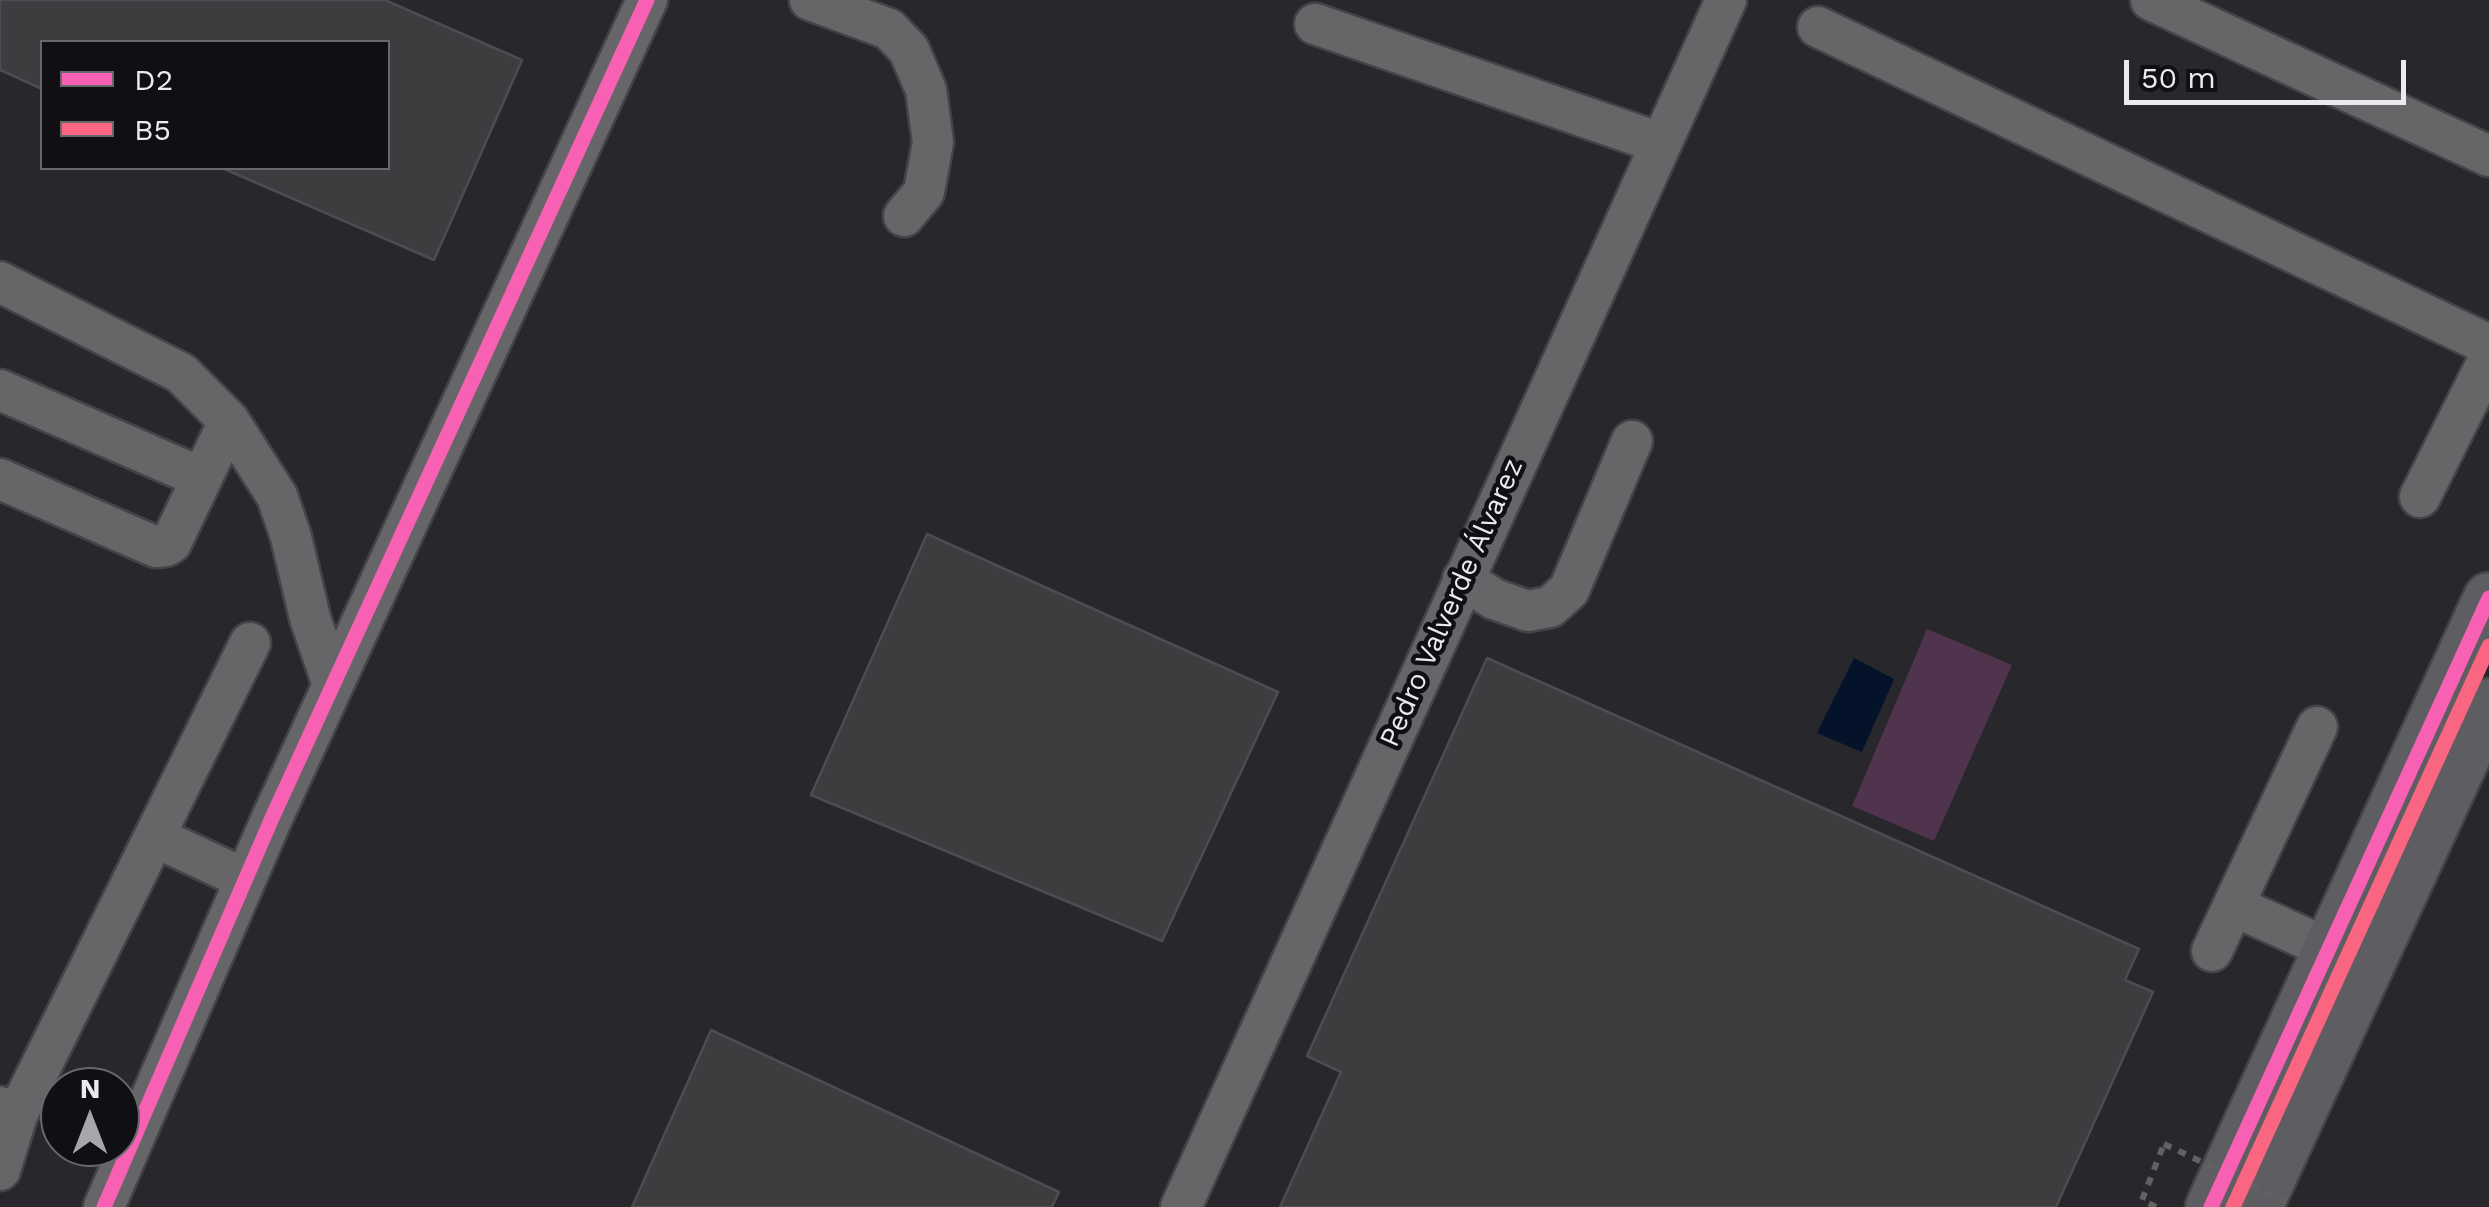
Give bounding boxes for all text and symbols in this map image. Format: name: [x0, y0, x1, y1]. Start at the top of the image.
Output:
legend: [40, 40, 390, 170]
scale bar: [2129, 40, 2412, 102]
text: 50 m: [2141, 60, 2216, 95]
text: D2: [134, 62, 173, 97]
text: B5: [134, 112, 171, 147]
street label: Pedro Valverde Álvarez: [1373, 454, 1531, 752]
north arrow: [40, 1067, 140, 1167]
text: N: [80, 1072, 100, 1105]

